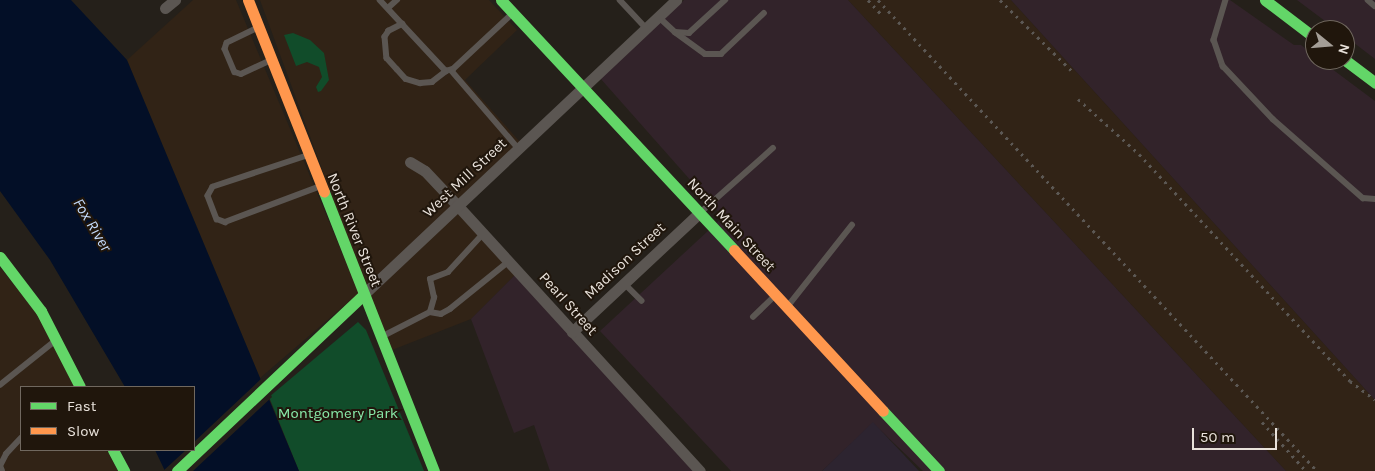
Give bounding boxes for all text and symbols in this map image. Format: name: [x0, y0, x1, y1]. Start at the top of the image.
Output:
north arrow: [1305, 20, 1355, 70]
text: N: [1334, 42, 1353, 57]
street label: West Mill Street: [419, 135, 511, 221]
street label: North River Street: [323, 170, 385, 290]
street label: North Main Street: [683, 174, 779, 276]
water label: Fox River: [69, 195, 115, 255]
street label: Madison Street: [581, 219, 669, 303]
street label: Pearl Street: [535, 269, 601, 339]
legend: [20, 386, 195, 451]
text: Fast: [67, 397, 96, 415]
park label: Montgomery Park: [278, 405, 398, 423]
scale bar: [1195, 418, 1280, 450]
text: Slow: [67, 422, 99, 440]
text: 50 m: [1200, 428, 1235, 446]

